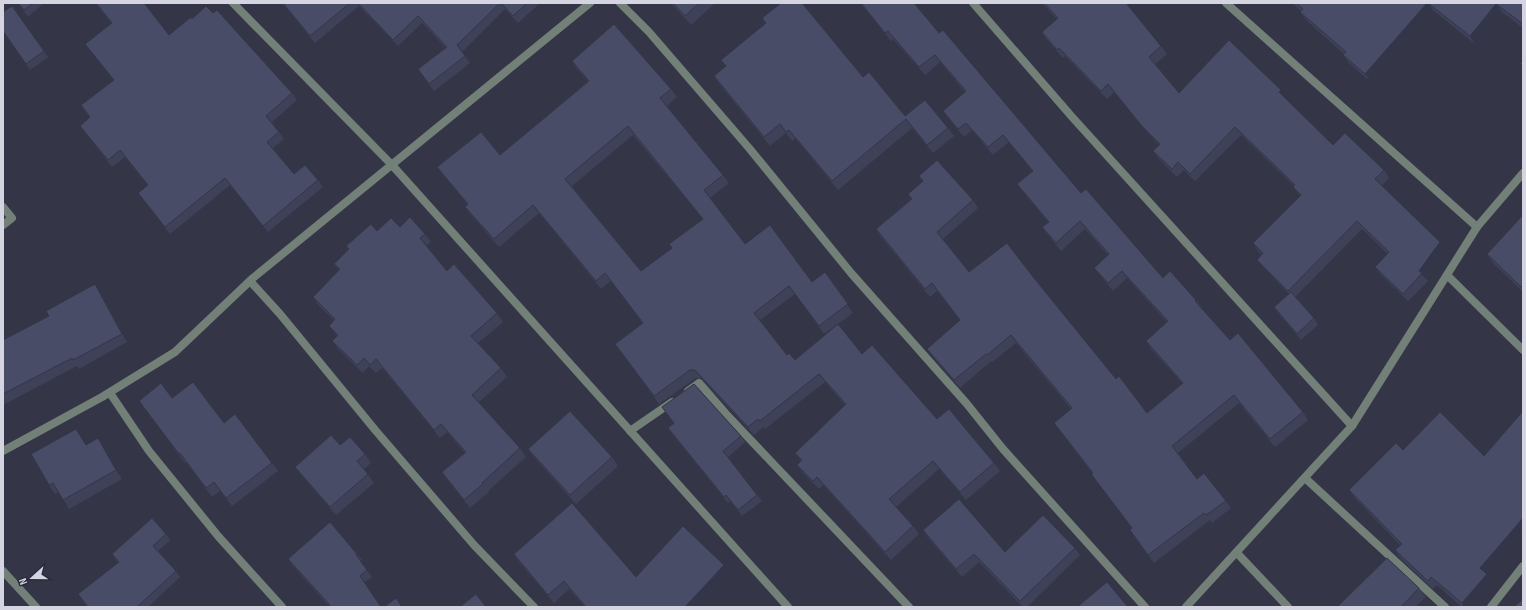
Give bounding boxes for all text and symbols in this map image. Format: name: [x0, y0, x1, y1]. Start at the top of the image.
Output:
north arrow: [12, 558, 52, 598]
text: N: [16, 576, 30, 586]

